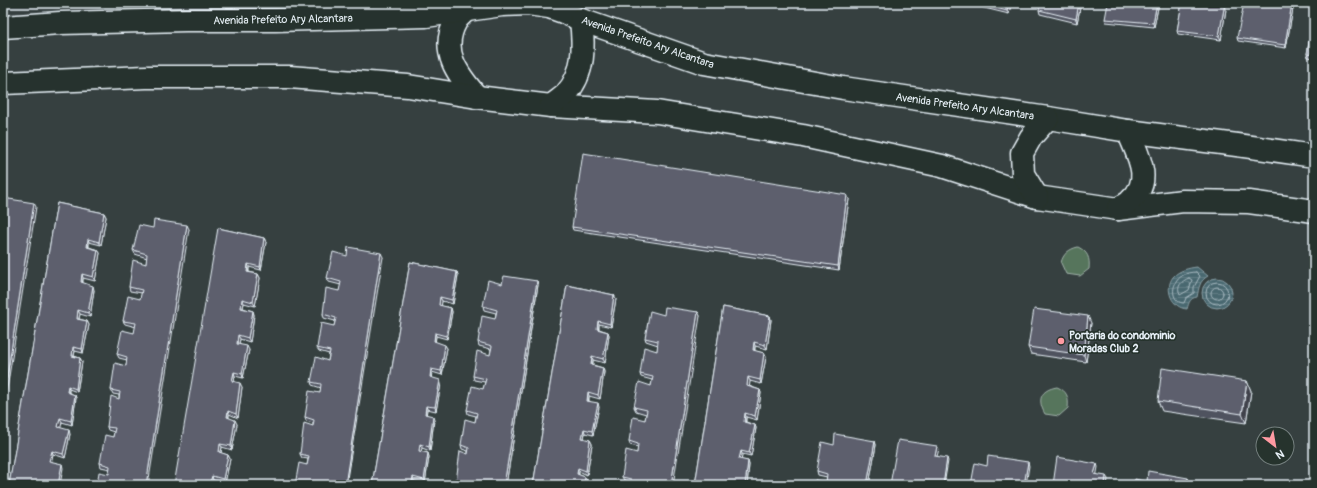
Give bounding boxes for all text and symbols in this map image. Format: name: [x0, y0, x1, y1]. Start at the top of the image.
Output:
street label: Avenida Prefeito Ary Alcantara: [213, 12, 353, 27]
street label: Avenida Prefeito Ary Alcantara: [580, 14, 716, 71]
street label: Avenida Prefeito Ary Alcantara: [895, 90, 1035, 123]
place label: Portaria do condominio Moradas Club 2: [1069, 329, 1175, 355]
marker: Portaria do condominio Moradas Club 2: [1056, 336, 1066, 346]
north arrow: [1255, 426, 1295, 466]
text: N: [1273, 447, 1286, 462]

